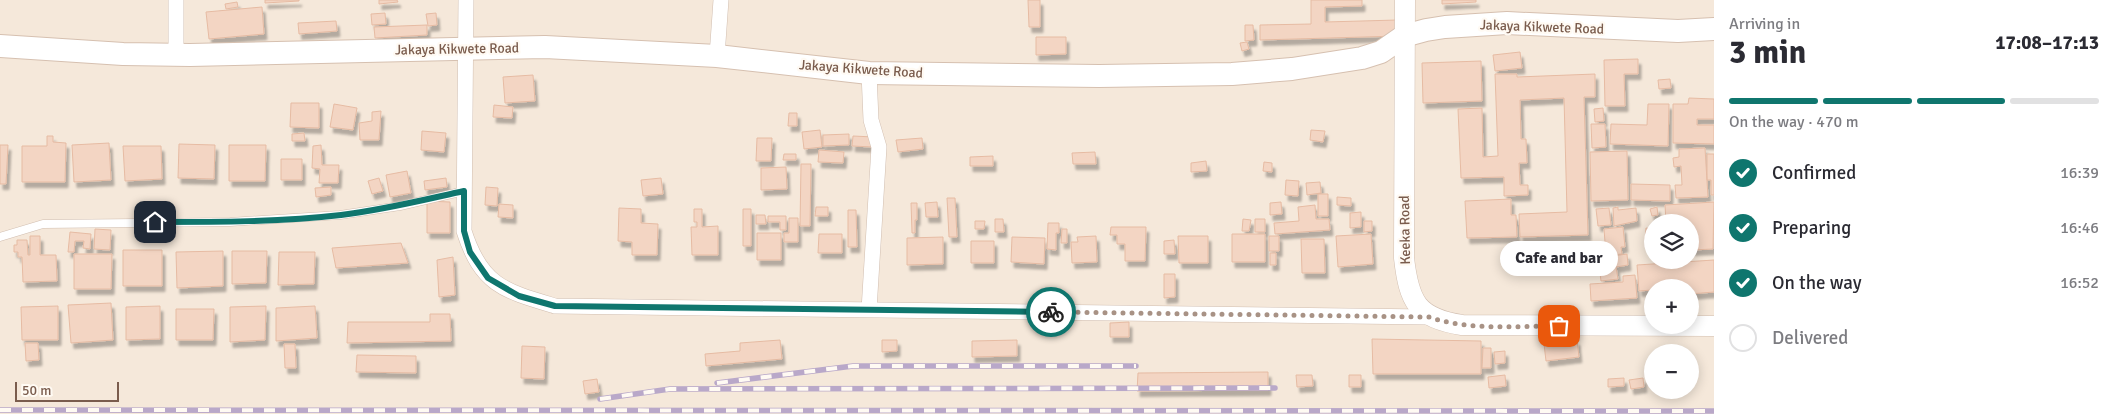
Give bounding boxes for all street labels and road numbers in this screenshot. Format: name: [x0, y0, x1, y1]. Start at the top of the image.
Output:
street label: Jakaya Kikwete Road: [1480, 16, 1604, 38]
street label: Jakaya Kikwete Road: [395, 39, 519, 59]
street label: Jakaya Kikwete Road: [798, 56, 924, 82]
street label: Keeka Road: [1396, 195, 1414, 265]

